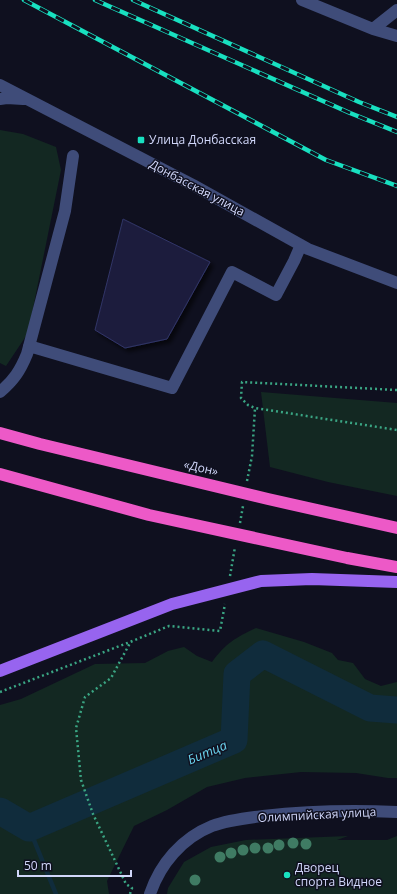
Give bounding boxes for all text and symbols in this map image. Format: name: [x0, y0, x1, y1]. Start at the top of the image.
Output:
place label: Улица Донбасская: [149, 131, 256, 148]
marker: Улица Донбасская: [136, 135, 146, 145]
street label: Донбасская улица: [147, 155, 248, 220]
street label: «Дон»: [182, 455, 220, 480]
water label: Битца: [184, 735, 230, 768]
street label: Олимпийская улица: [257, 803, 377, 826]
scale bar: [18, 852, 131, 878]
text: 50 m: [24, 857, 52, 874]
place label: Дворец спорта Видное: [295, 859, 382, 890]
marker: Дворец спорта Видное: [282, 870, 292, 880]

